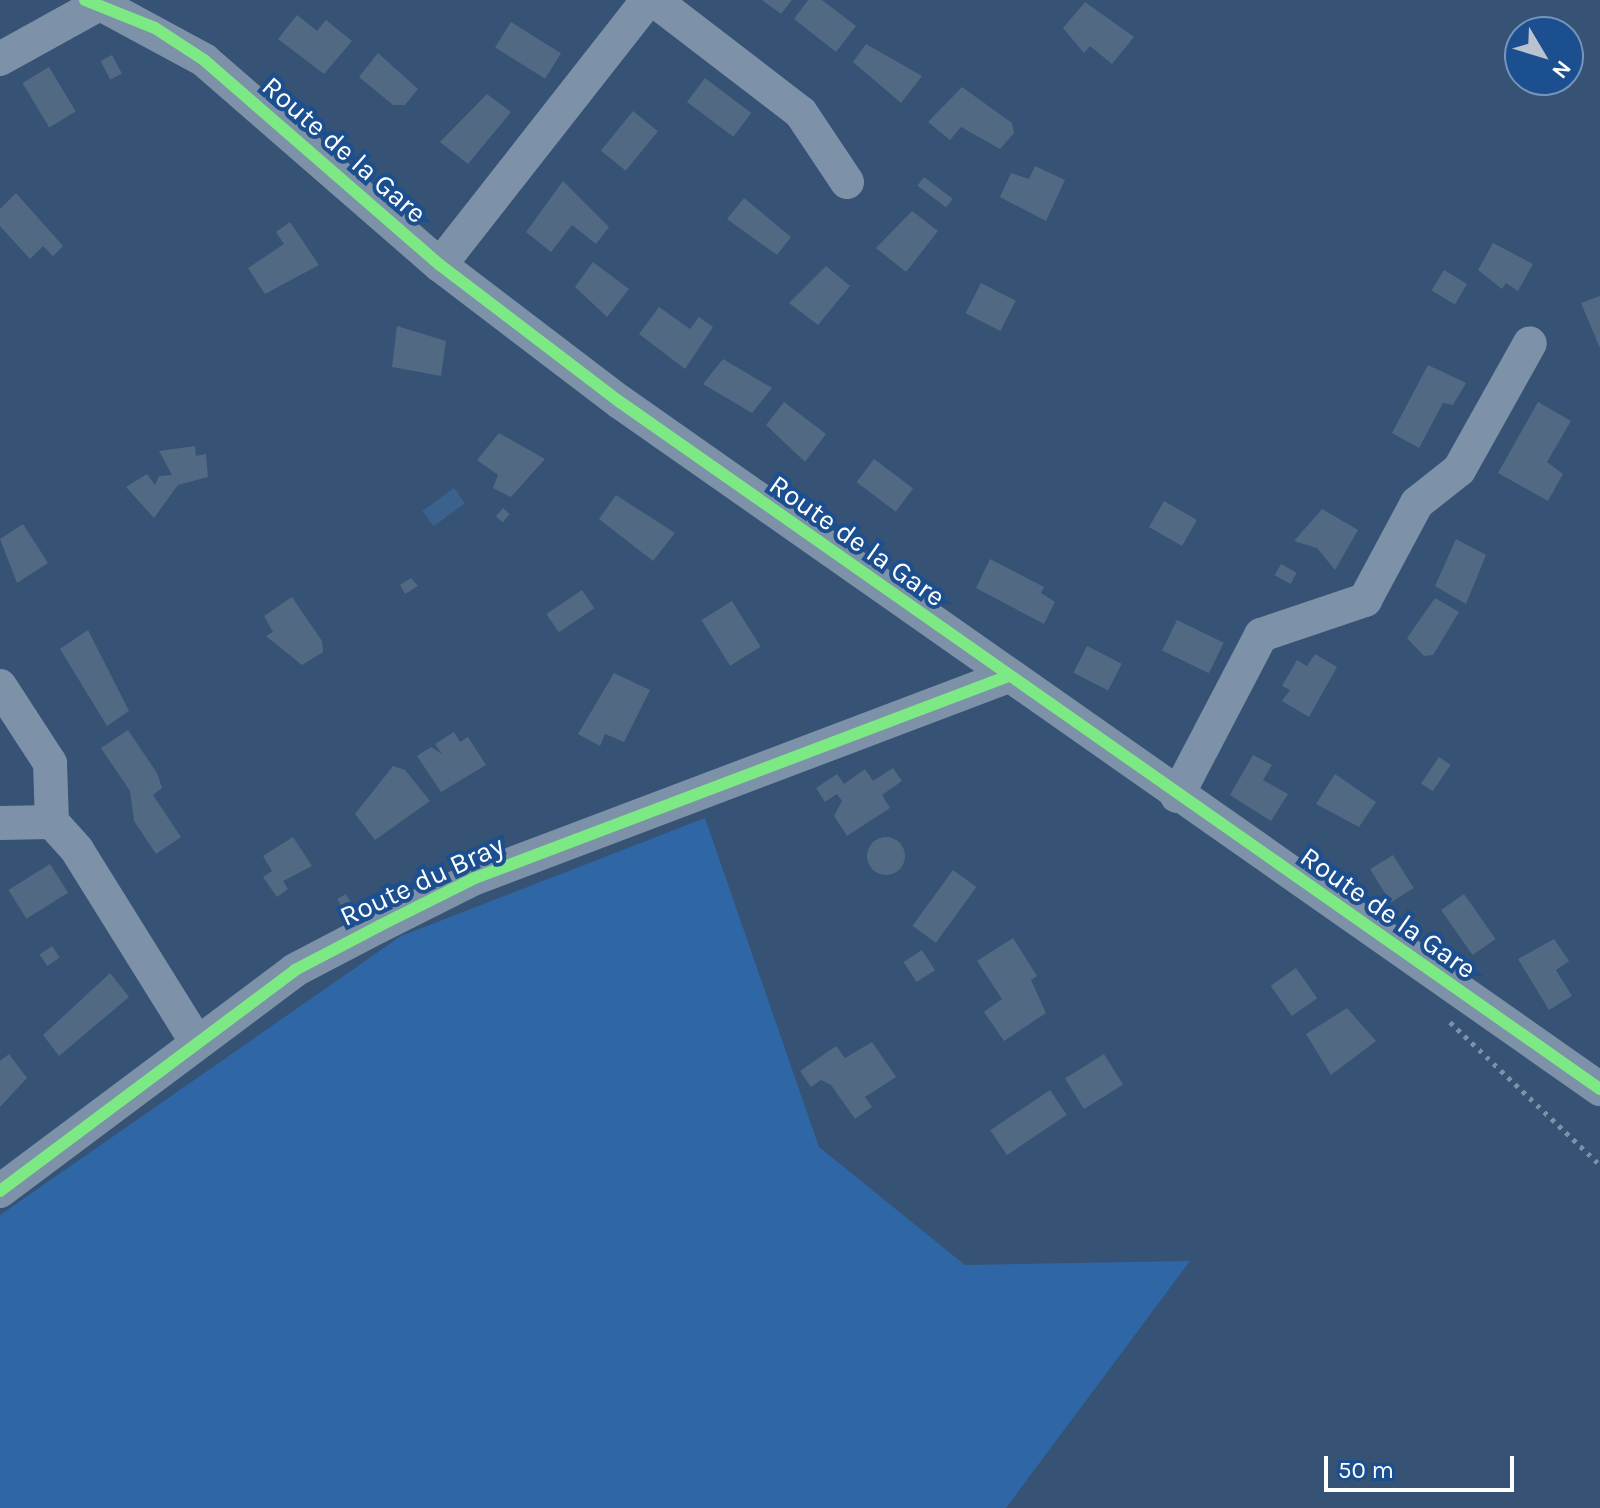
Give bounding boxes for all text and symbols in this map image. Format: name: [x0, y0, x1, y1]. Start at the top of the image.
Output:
north arrow: [1504, 16, 1584, 96]
text: N: [1546, 55, 1576, 84]
street label: Route de la Gare: [255, 70, 433, 230]
street label: Route de la Gare: [763, 468, 951, 614]
street label: Route du Bray: [335, 828, 509, 934]
street label: Route de la Gare: [1294, 840, 1482, 986]
scale bar: [1328, 1440, 1518, 1490]
text: 50 m: [1338, 1456, 1394, 1484]

